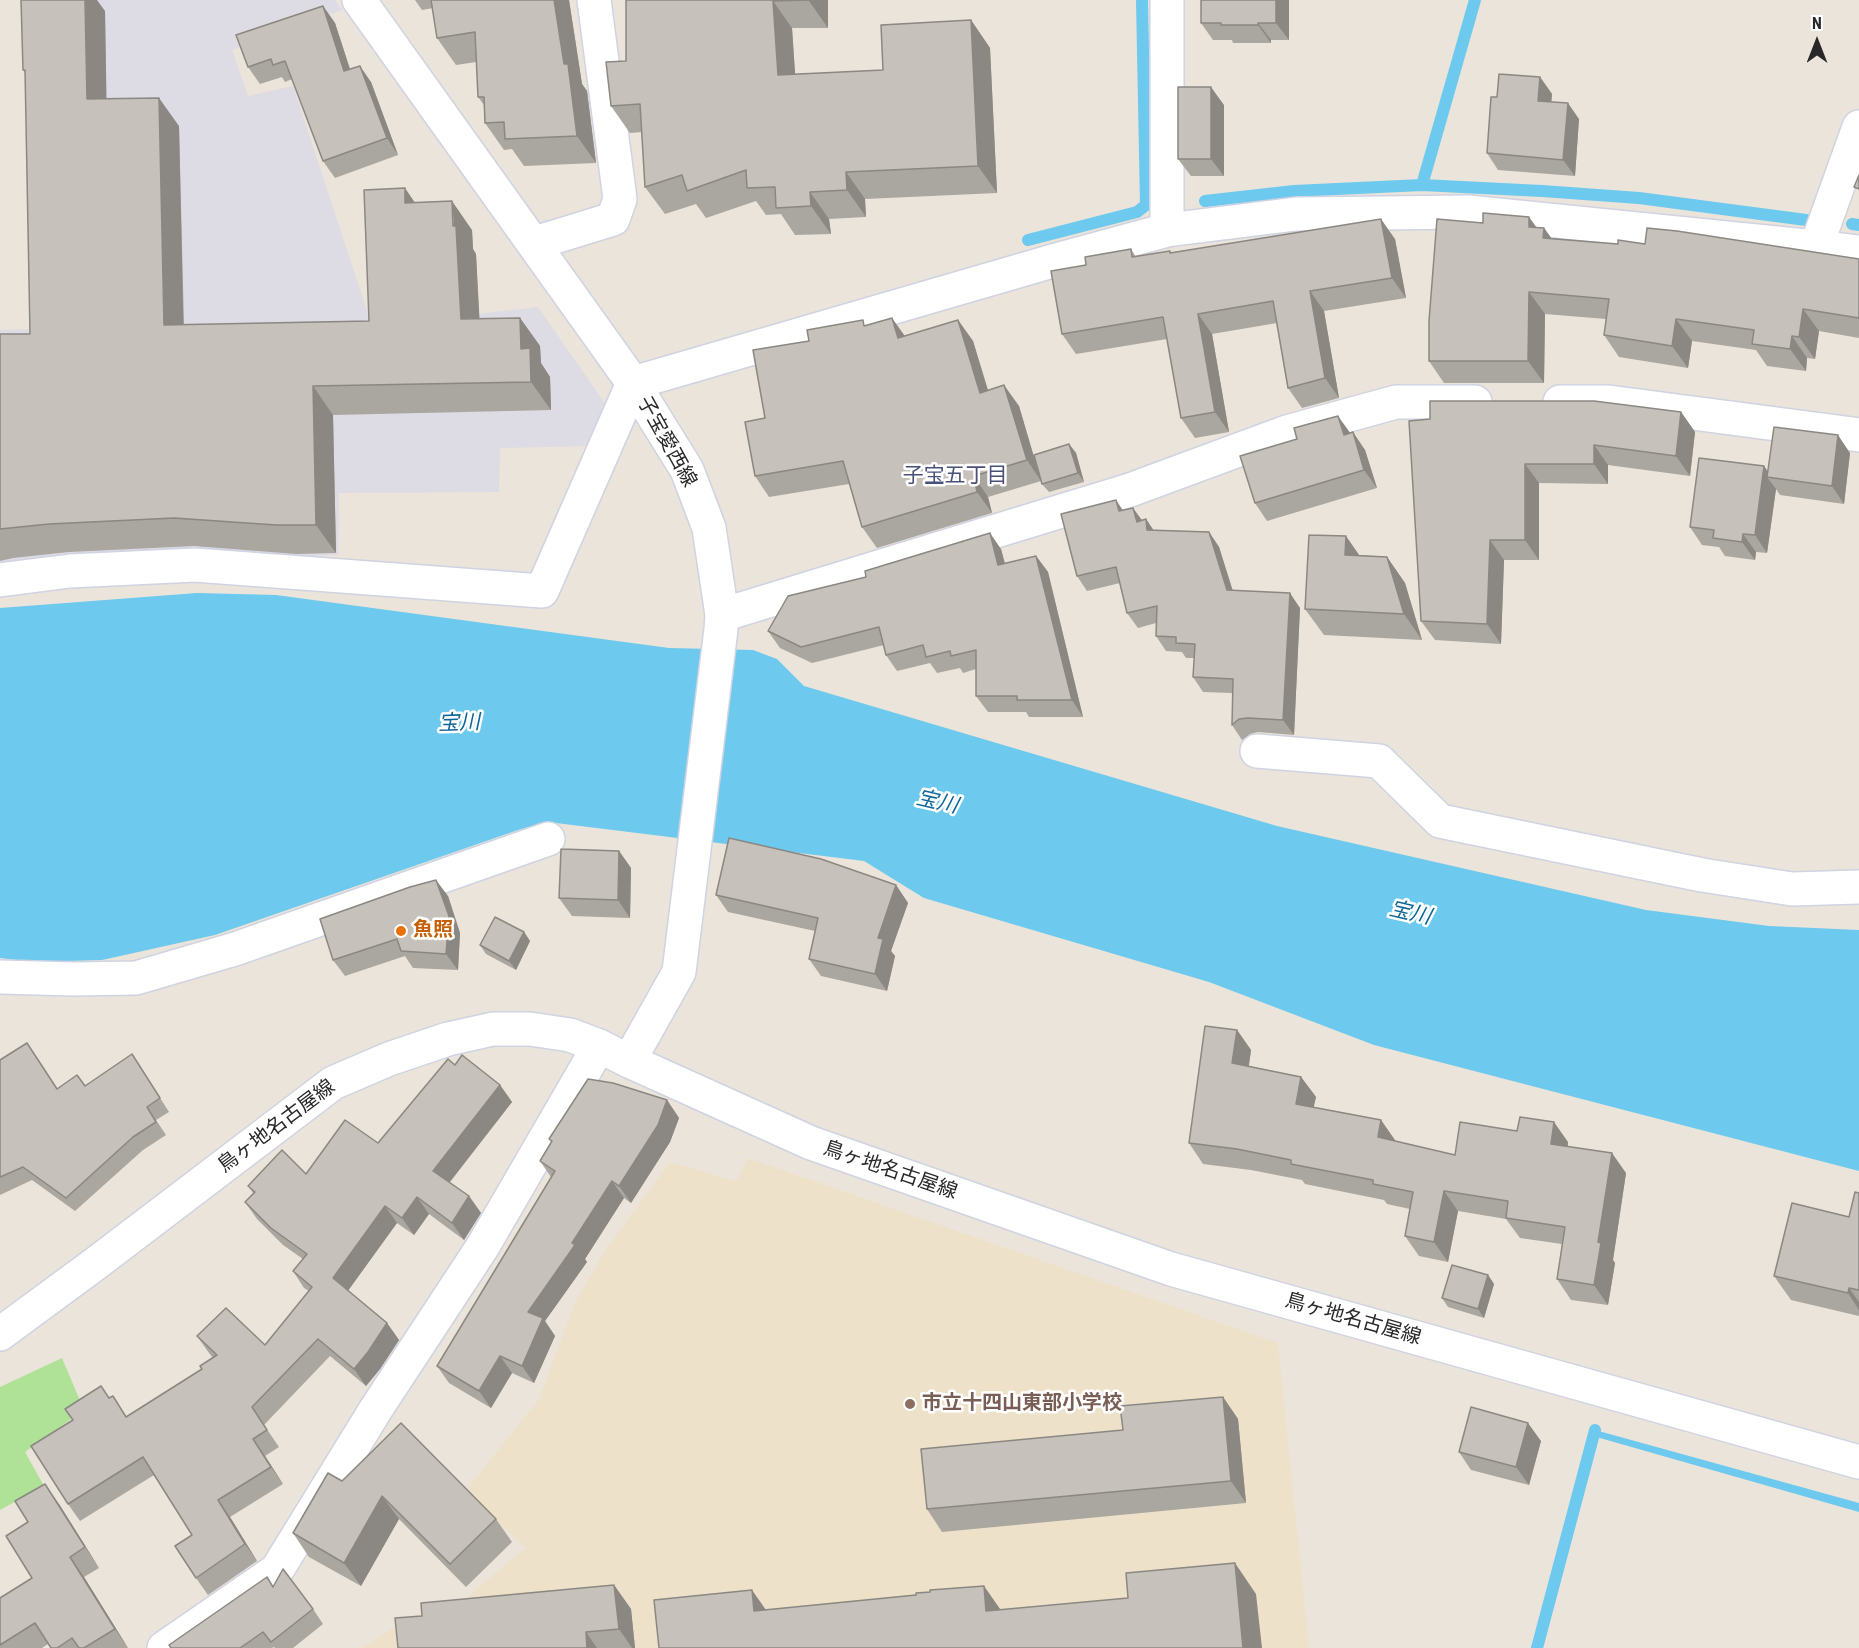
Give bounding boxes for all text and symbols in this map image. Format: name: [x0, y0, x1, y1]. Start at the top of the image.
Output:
north arrow: [1787, 12, 1847, 72]
text: N: [1812, 14, 1822, 33]
street label: 子宝愛西線: [631, 392, 701, 492]
district label: 子宝五丁目: [903, 464, 1007, 490]
water label: 宝川: [438, 711, 480, 737]
water label: 宝川: [914, 786, 960, 820]
water label: 宝川: [1387, 897, 1433, 931]
place label: 魚照: [413, 919, 453, 943]
marker: 魚照: [394, 924, 408, 938]
street label: 鳥ヶ地名古屋線: [214, 1075, 340, 1179]
street label: 鳥ヶ地名古屋線: [820, 1137, 960, 1205]
street label: 鳥ヶ地名古屋線: [1282, 1289, 1424, 1351]
place label: 市立十四山東部小学校: [922, 1392, 1122, 1416]
marker: 市立十四山東部小学校: [903, 1397, 917, 1411]

